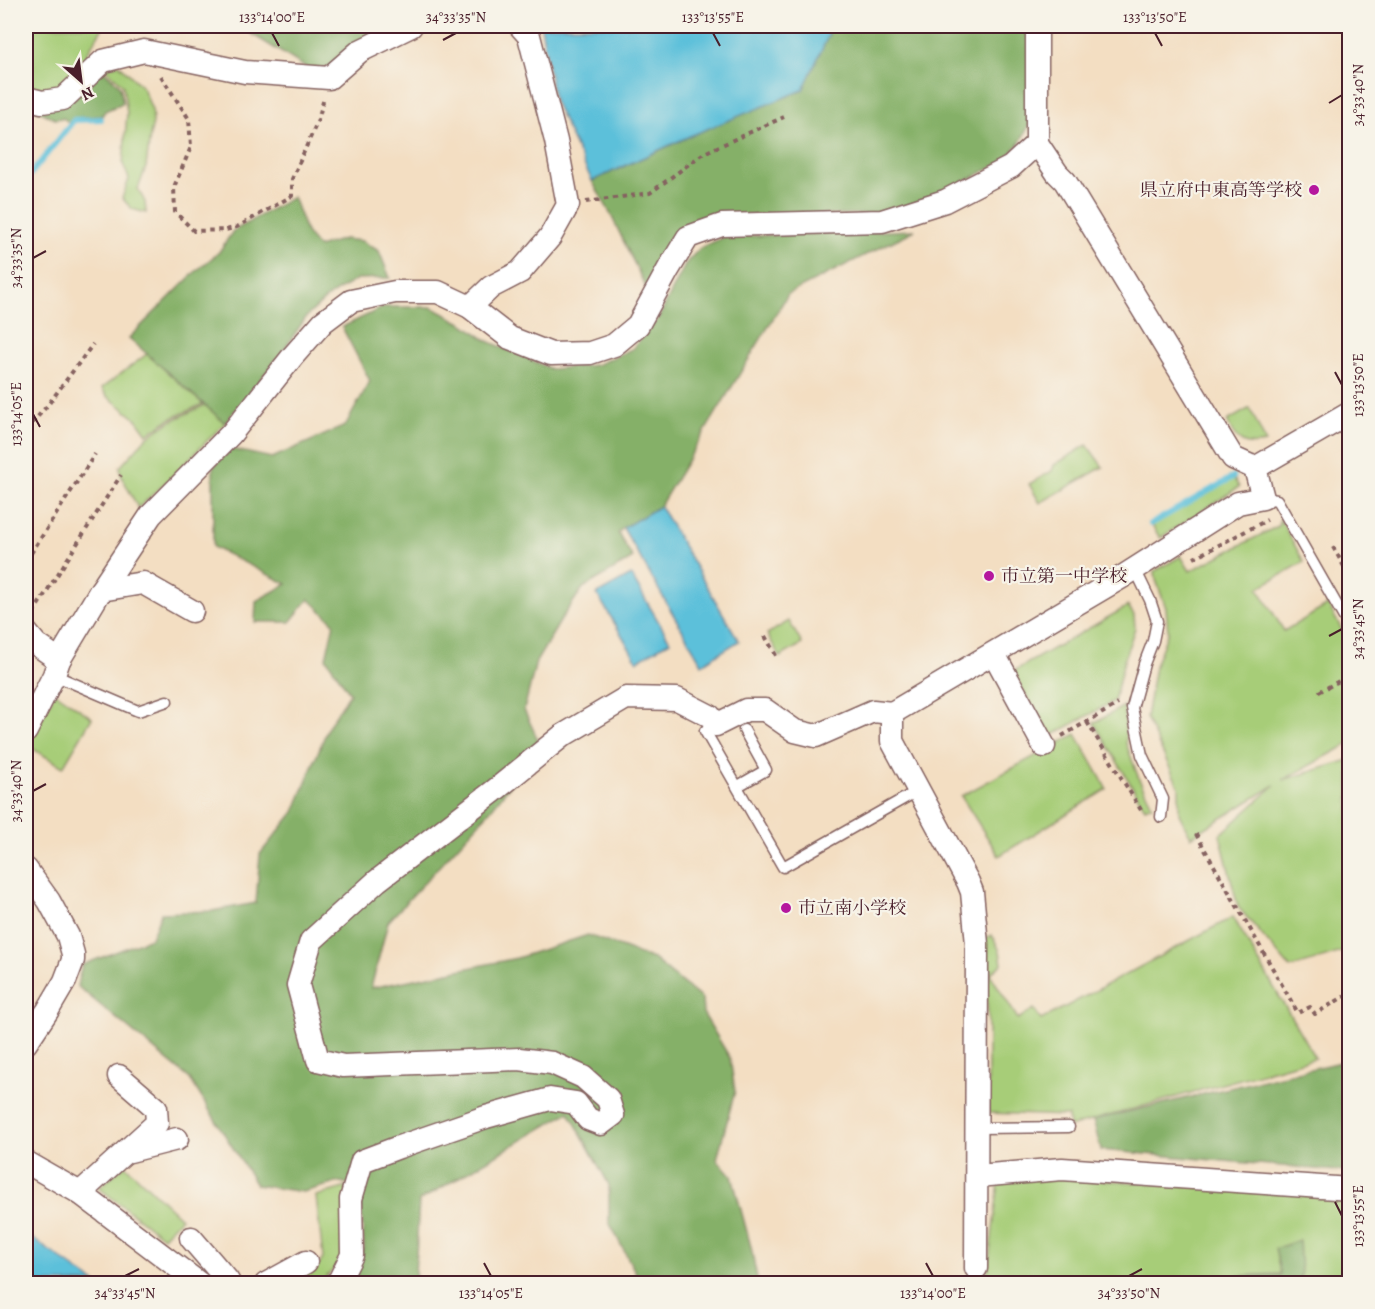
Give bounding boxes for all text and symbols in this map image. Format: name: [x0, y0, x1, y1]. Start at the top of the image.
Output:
text: 133°14'00"E: [239, 7, 305, 27]
text: 34°33'35"N: [426, 7, 487, 27]
text: 133°13'55"E: [682, 7, 744, 27]
text: 133°13'50"E: [1123, 7, 1187, 27]
north arrow: [51, 51, 111, 111]
text: 34°33'40"N: [1348, 63, 1368, 126]
text: N: [77, 81, 98, 106]
place label: 県立府中東高等学校: [1140, 178, 1302, 202]
marker: 県立府中東高等学校: [1307, 183, 1321, 197]
text: 34°33'35"N: [6, 227, 26, 288]
text: 133°13'50"E: [1348, 353, 1368, 417]
text: 133°14'05"E: [6, 382, 26, 446]
place label: 市立第一中学校: [1001, 564, 1127, 588]
marker: 市立第一中学校: [982, 569, 996, 583]
text: 34°33'45"N: [1348, 598, 1368, 660]
text: 34°33'40"N: [6, 759, 26, 822]
place label: 市立南小学校: [798, 896, 906, 920]
marker: 市立南小学校: [779, 901, 793, 915]
text: 133°13'55"E: [1348, 1185, 1368, 1247]
text: 34°33'45"N: [94, 1283, 156, 1303]
text: 133°14'05"E: [459, 1283, 523, 1303]
text: 133°14'00"E: [900, 1283, 966, 1303]
text: 34°33'50"N: [1098, 1283, 1160, 1303]

